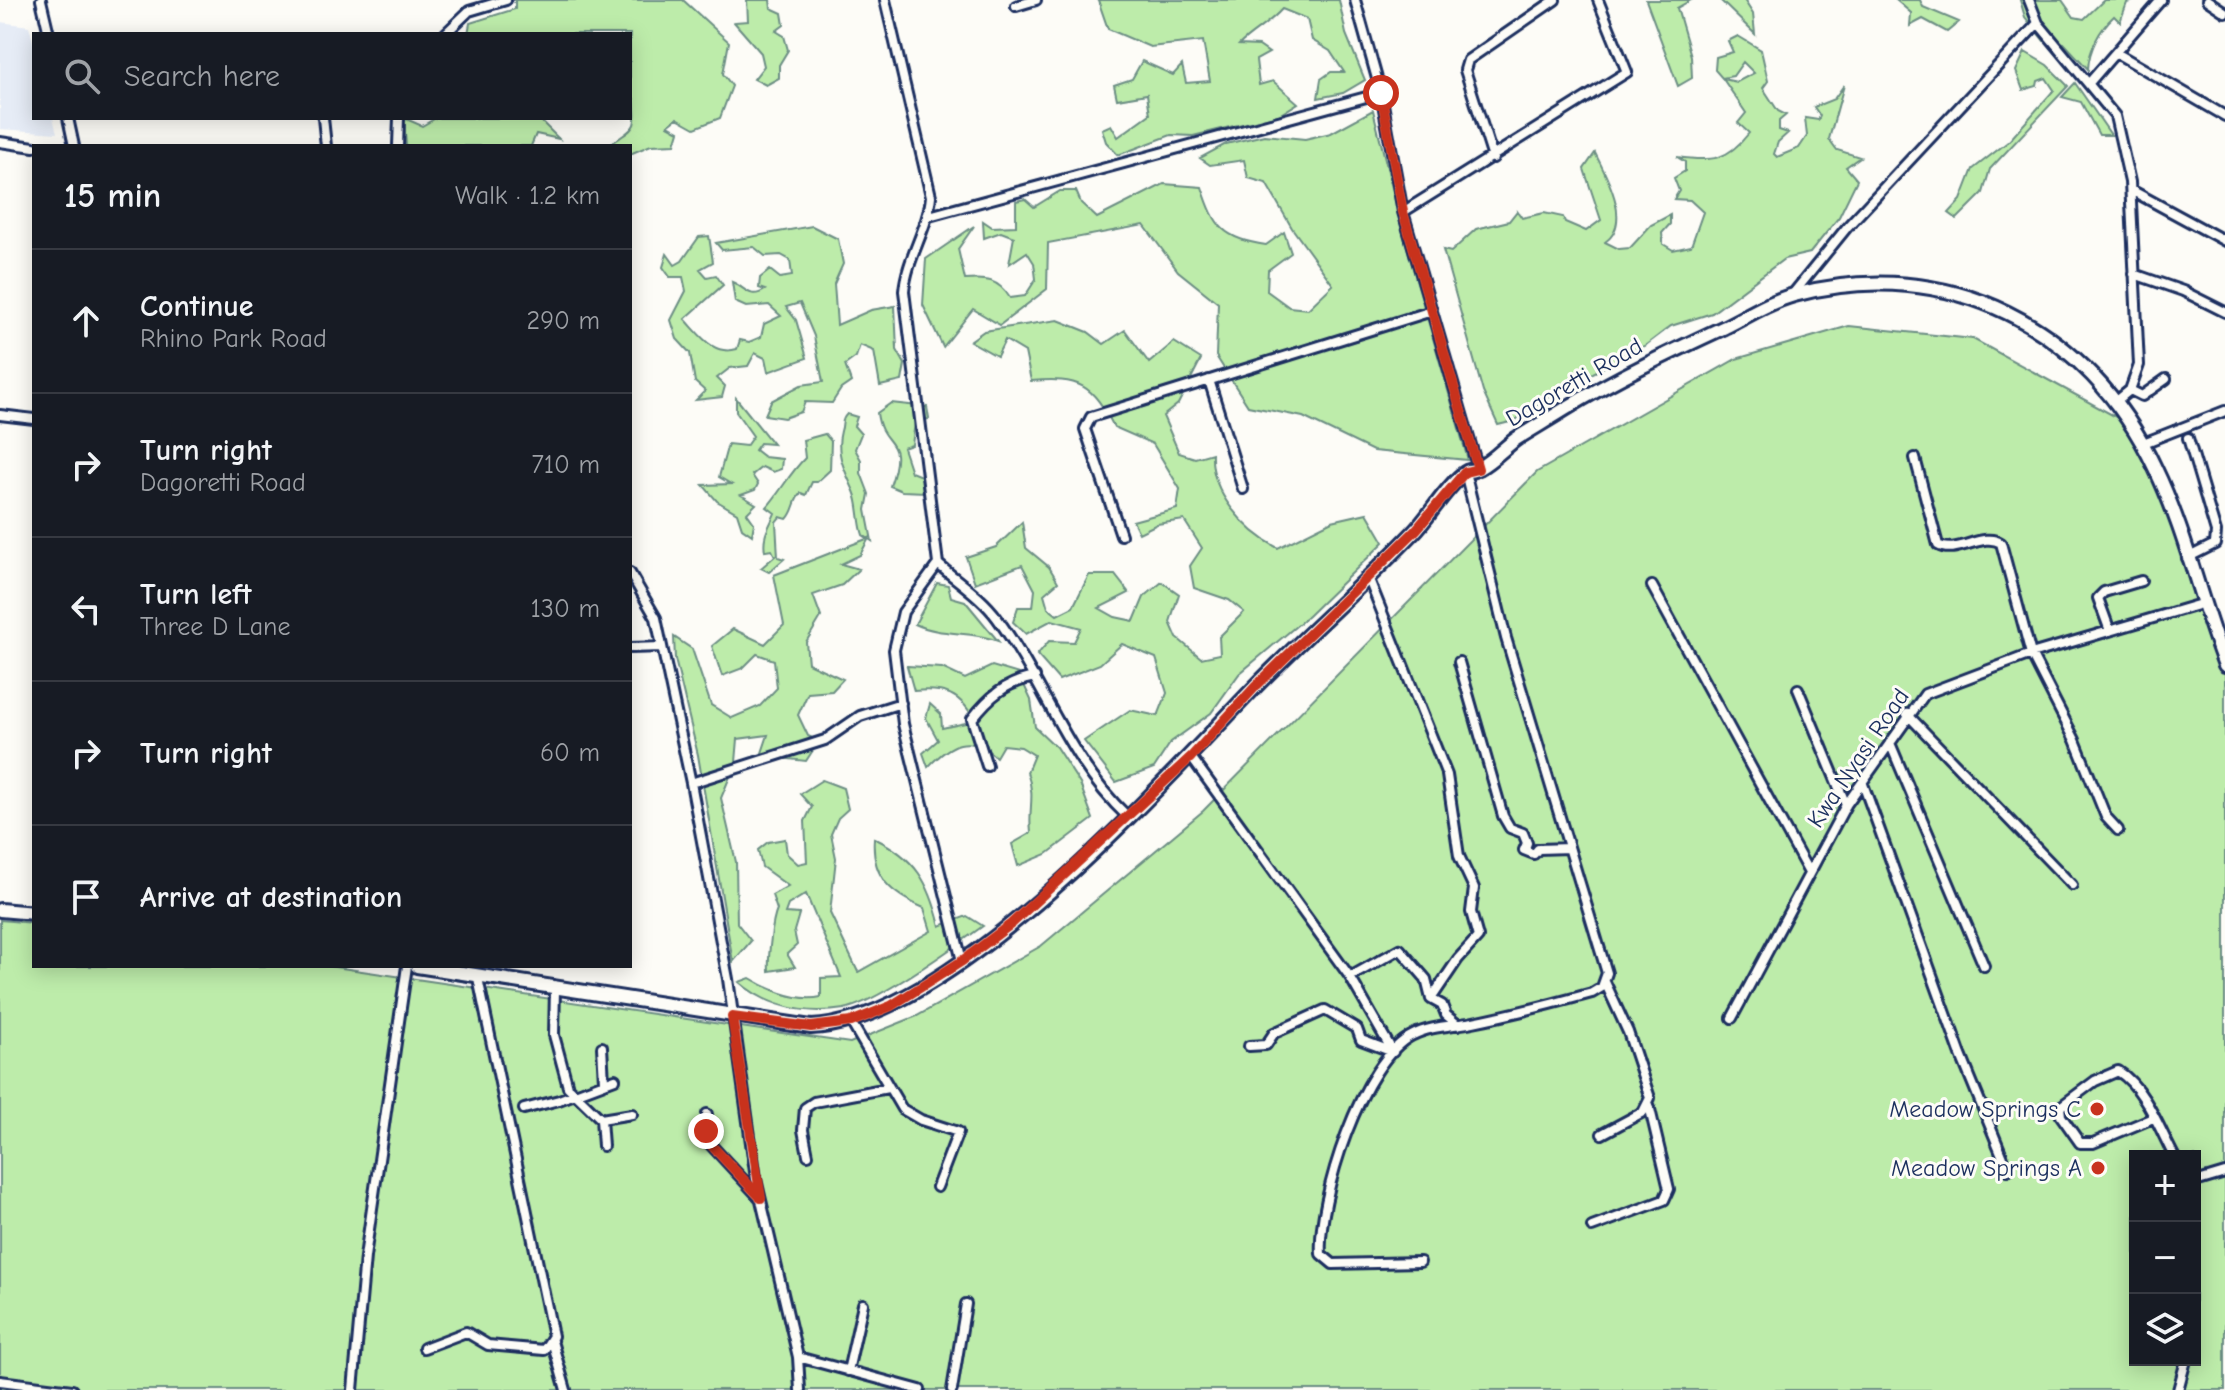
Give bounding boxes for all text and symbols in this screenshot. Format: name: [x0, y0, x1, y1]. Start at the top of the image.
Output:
search box: [32, 32, 632, 120]
icon: search: [60, 54, 104, 98]
text: Search here: [124, 59, 280, 94]
route start: [1363, 75, 1399, 111]
text: 15 min: [64, 176, 161, 216]
text: Walk · 1.2 km: [455, 181, 600, 211]
text: Continue: [140, 289, 254, 324]
icon: ahead: [64, 299, 108, 343]
text: 290 m: [527, 306, 600, 336]
text: Rhino Park Road: [140, 324, 327, 354]
street label: Dagoretti Road: [1501, 332, 1647, 432]
text: Turn right: [140, 433, 272, 468]
icon: right: [64, 443, 108, 487]
text: 710 m: [531, 450, 600, 480]
text: Dagoretti Road: [140, 468, 306, 498]
text: Turn left: [140, 577, 252, 612]
icon: left: [64, 587, 108, 631]
text: 130 m: [531, 594, 600, 624]
text: Three D Lane: [140, 612, 291, 642]
street label: Kwa Nyasi Road: [1801, 683, 1915, 833]
icon: right: [64, 731, 108, 775]
text: Turn right: [140, 736, 272, 771]
text: 60 m: [540, 738, 600, 768]
icon: arrive: [64, 875, 108, 919]
text: Arrive at destination: [140, 880, 402, 915]
place label: Meadow Springs C: [1889, 1095, 2081, 1123]
marker: Meadow Springs C: [2088, 1100, 2106, 1118]
route end: [688, 1113, 724, 1149]
map controls: [2129, 1150, 2201, 1366]
button: +: [2129, 1150, 2201, 1222]
place label: Meadow Springs A: [1891, 1154, 2082, 1182]
marker: Meadow Springs A: [2089, 1159, 2107, 1177]
button: −: [2129, 1222, 2201, 1294]
button: layers: [2129, 1294, 2201, 1366]

